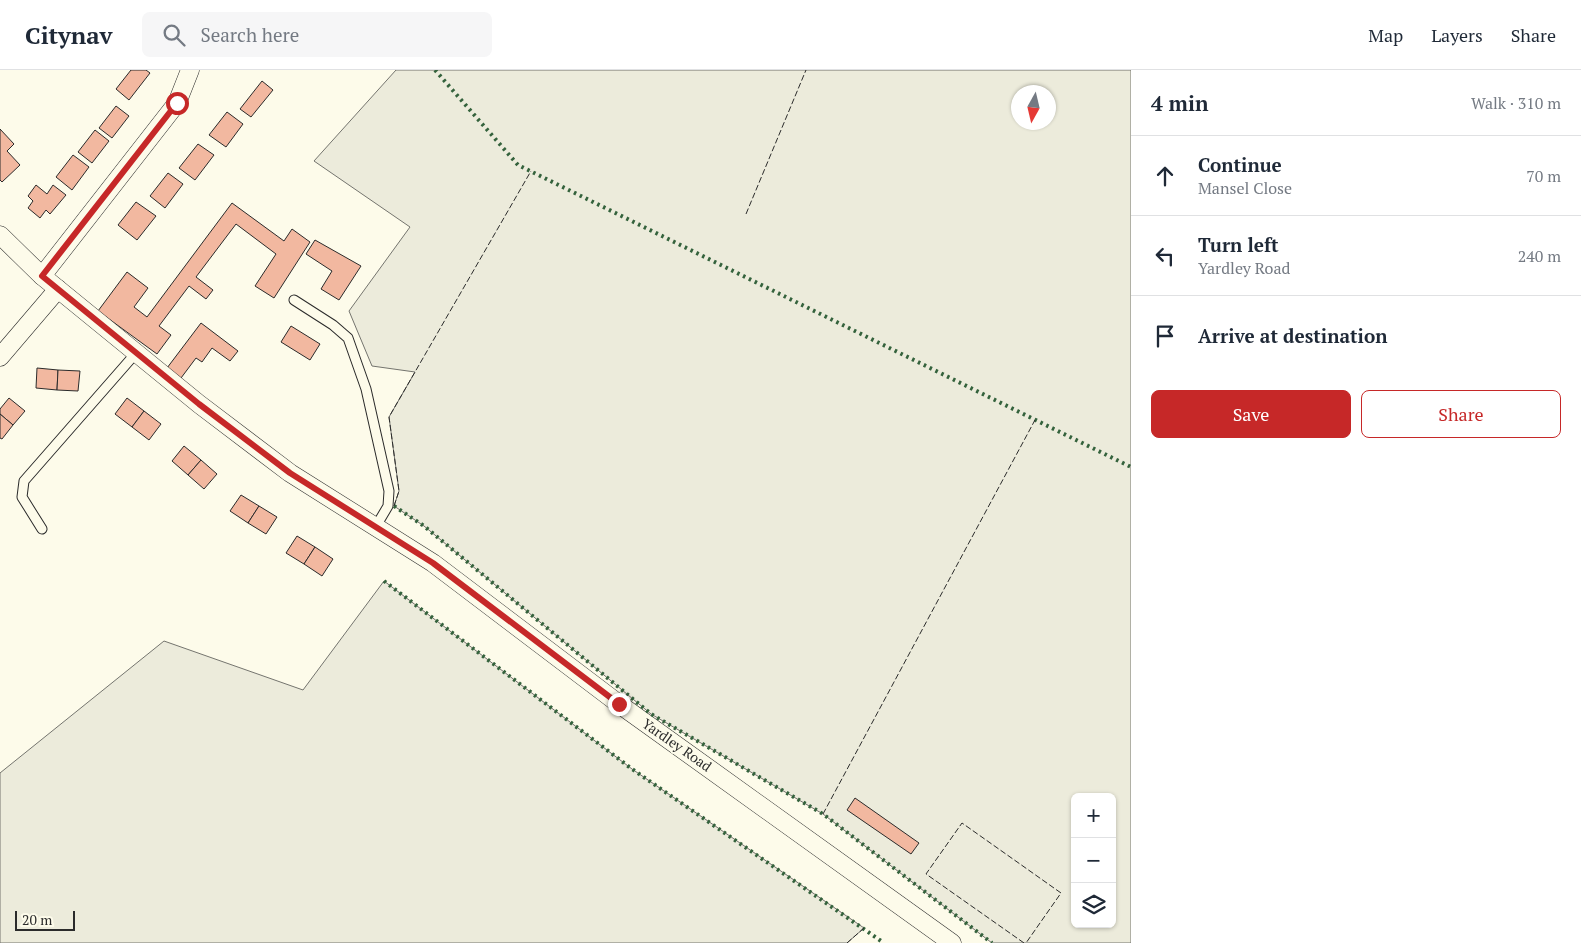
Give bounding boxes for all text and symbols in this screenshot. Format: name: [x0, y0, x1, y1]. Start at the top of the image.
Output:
search box: [142, 12, 492, 57]
text: Citynav: [25, 19, 112, 51]
icon: search: [160, 21, 188, 49]
text: Search here: [200, 22, 299, 47]
text: Map: [1368, 23, 1403, 47]
text: Layers: [1431, 23, 1483, 47]
text: Share: [1511, 23, 1556, 47]
north arrow: [1011, 85, 1056, 130]
text: 4 min: [1151, 89, 1208, 117]
route start: [166, 92, 189, 115]
text: Walk · 310 m: [1471, 92, 1561, 114]
text: Continue: [1198, 152, 1282, 177]
icon: ahead: [1151, 162, 1179, 190]
text: 70 m: [1526, 165, 1561, 187]
text: Mansel Close: [1198, 177, 1292, 199]
text: Turn left: [1198, 232, 1279, 257]
icon: left: [1151, 242, 1179, 270]
text: 240 m: [1518, 245, 1561, 267]
text: Yardley Road: [1198, 257, 1290, 279]
icon: arrive: [1151, 322, 1179, 350]
text: Arrive at destination: [1198, 323, 1387, 348]
button: Save: [1151, 390, 1351, 438]
button: Share: [1361, 390, 1561, 438]
route end: [608, 693, 631, 716]
street label: Yardley Road: [639, 714, 716, 776]
map controls: [1071, 793, 1116, 928]
button: +: [1071, 793, 1116, 838]
button: −: [1071, 838, 1116, 883]
button: layers: [1071, 883, 1116, 928]
scale bar: [15, 908, 75, 931]
text: 20 m: [22, 910, 52, 929]

